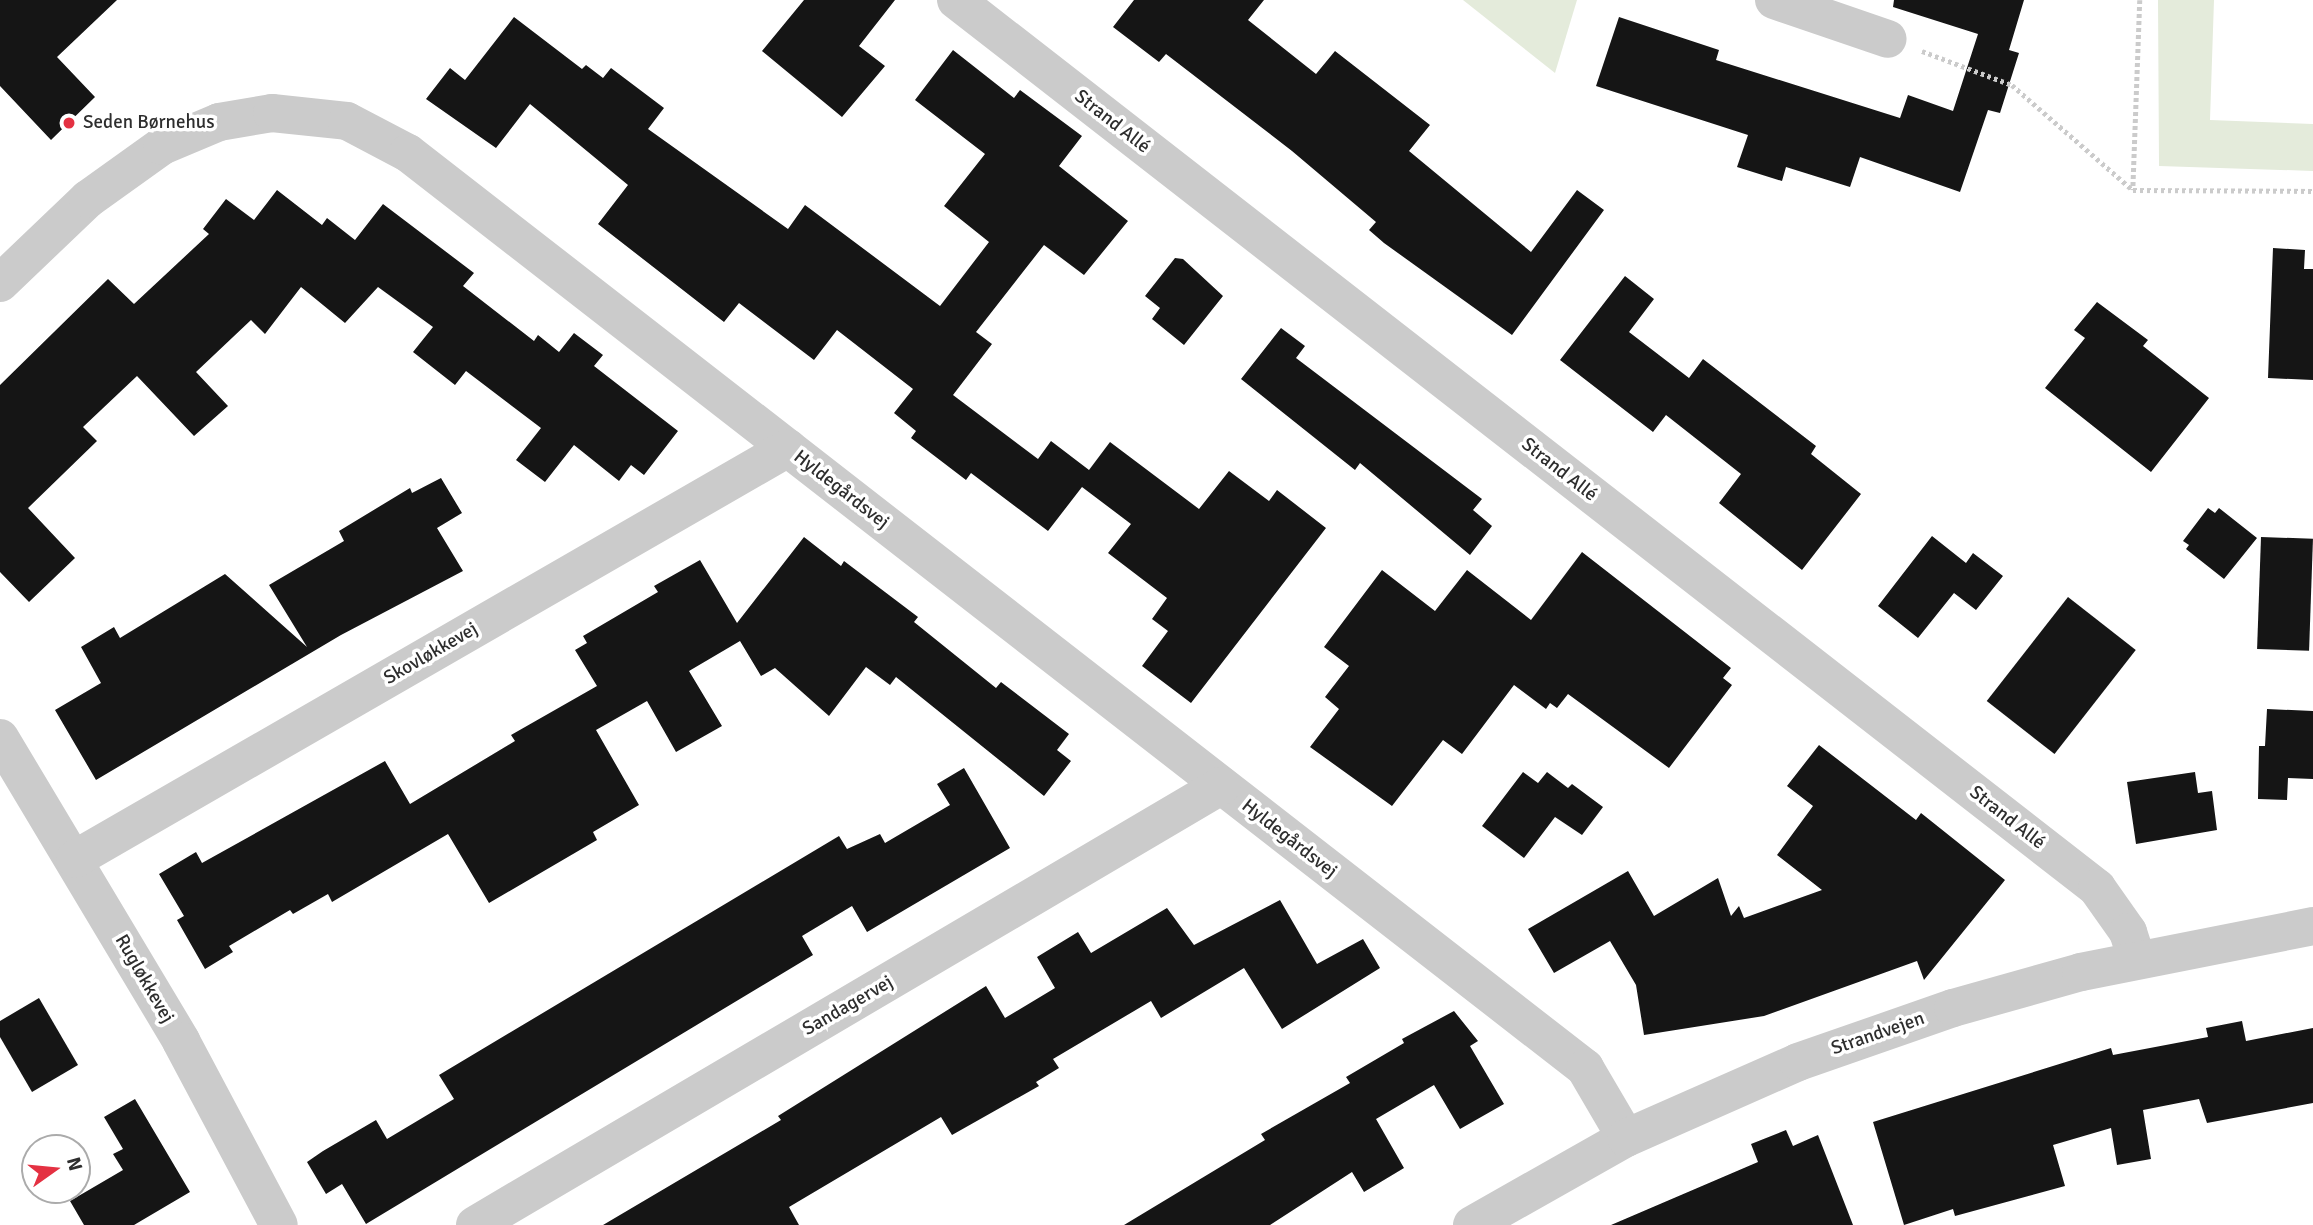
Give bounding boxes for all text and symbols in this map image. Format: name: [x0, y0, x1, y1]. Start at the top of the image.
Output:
street label: Strand Allé: [1070, 85, 1154, 159]
place label: Seden Børnehus: [83, 112, 215, 134]
marker: Seden Børnehus: [61, 115, 77, 131]
street label: Strand Allé: [1517, 433, 1601, 507]
street label: Hyldegårdsvej: [789, 446, 893, 534]
street label: Skovløkkevej: [380, 618, 482, 690]
street label: Strand Allé: [1965, 781, 2049, 855]
street label: Hyldegårdsvej: [1237, 795, 1341, 883]
street label: Rugløkkevej: [110, 931, 178, 1027]
street label: Sandagervej: [799, 971, 897, 1041]
street label: Strandvejen: [1828, 1007, 1928, 1061]
north arrow: [21, 1134, 91, 1204]
text: N: [61, 1155, 88, 1174]

